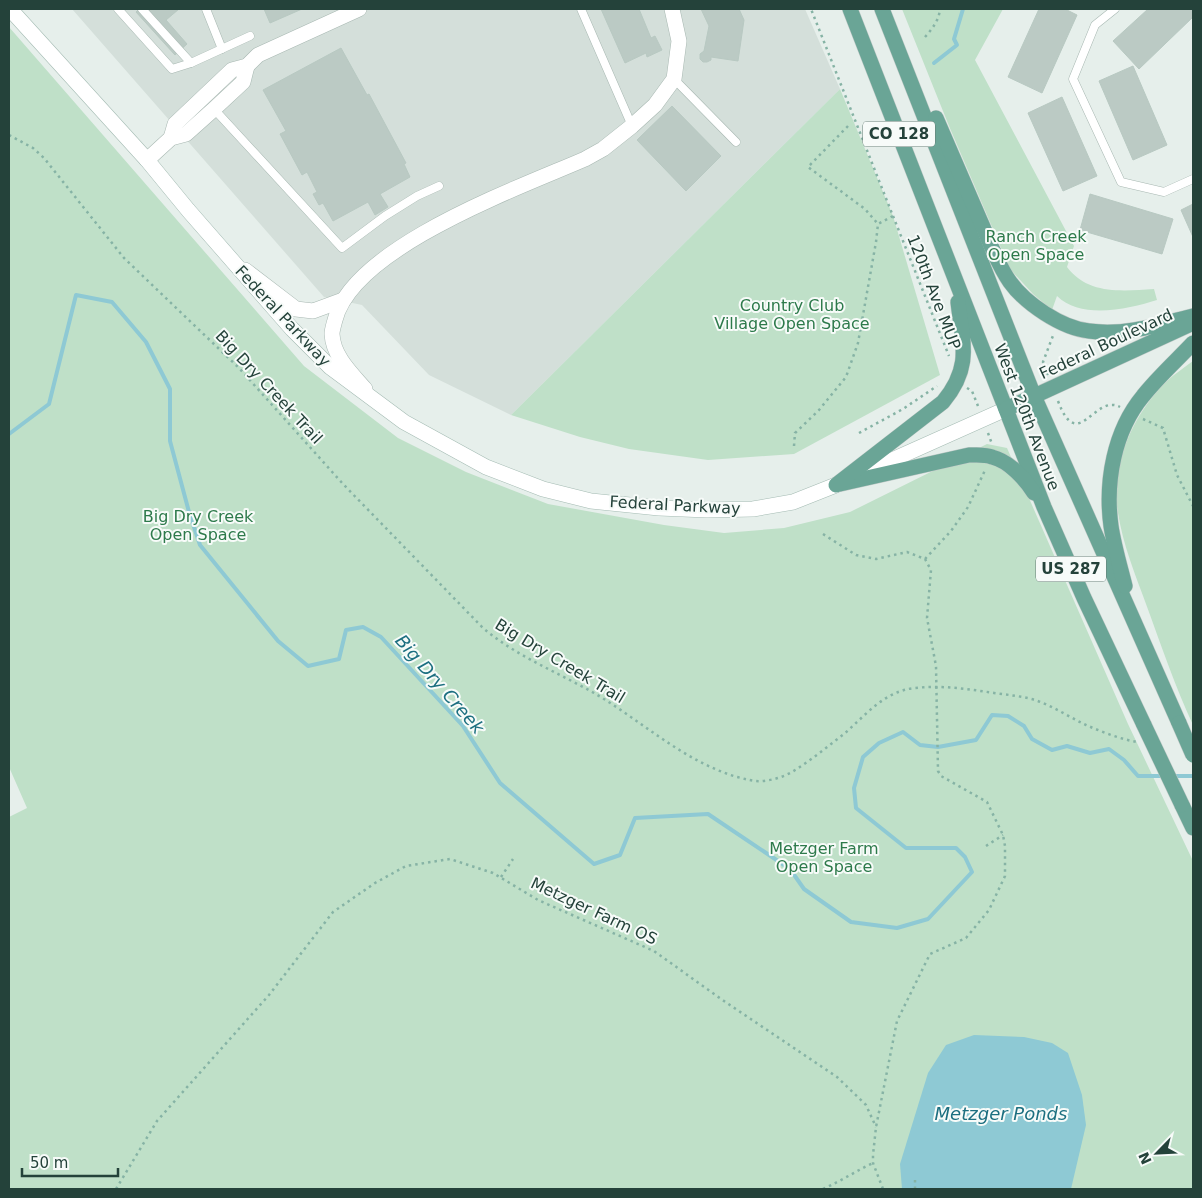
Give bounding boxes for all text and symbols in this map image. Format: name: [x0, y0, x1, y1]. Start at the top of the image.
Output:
road number: CO 128: [863, 122, 935, 146]
park label: Ranch Creek Open Space: [985, 227, 1087, 264]
street label: 120th Ave MUP: [903, 232, 965, 352]
street label: Federal Parkway: [231, 262, 335, 370]
park label: Country Club Village Open Space: [714, 296, 870, 333]
street label: Federal Boulevard: [1036, 305, 1176, 383]
street label: Big Dry Creek Trail: [211, 326, 327, 448]
street label: West 120th Avenue: [990, 341, 1064, 493]
street label: Federal Parkway: [609, 492, 741, 518]
park label: Big Dry Creek Open Space: [143, 507, 254, 544]
road number: US 287: [1036, 556, 1106, 582]
street label: Big Dry Creek Trail: [492, 615, 628, 707]
water label: Big Dry Creek: [391, 630, 490, 739]
park label: Metzger Farm Open Space: [769, 839, 879, 876]
street label: Metzger Farm OS: [528, 873, 660, 949]
water label: Metzger Ponds: [935, 1103, 1067, 1124]
north arrow: [1132, 1128, 1182, 1178]
scale bar: [22, 1146, 119, 1178]
text: N: [1135, 1150, 1155, 1167]
text: 50 m: [30, 1154, 68, 1172]

